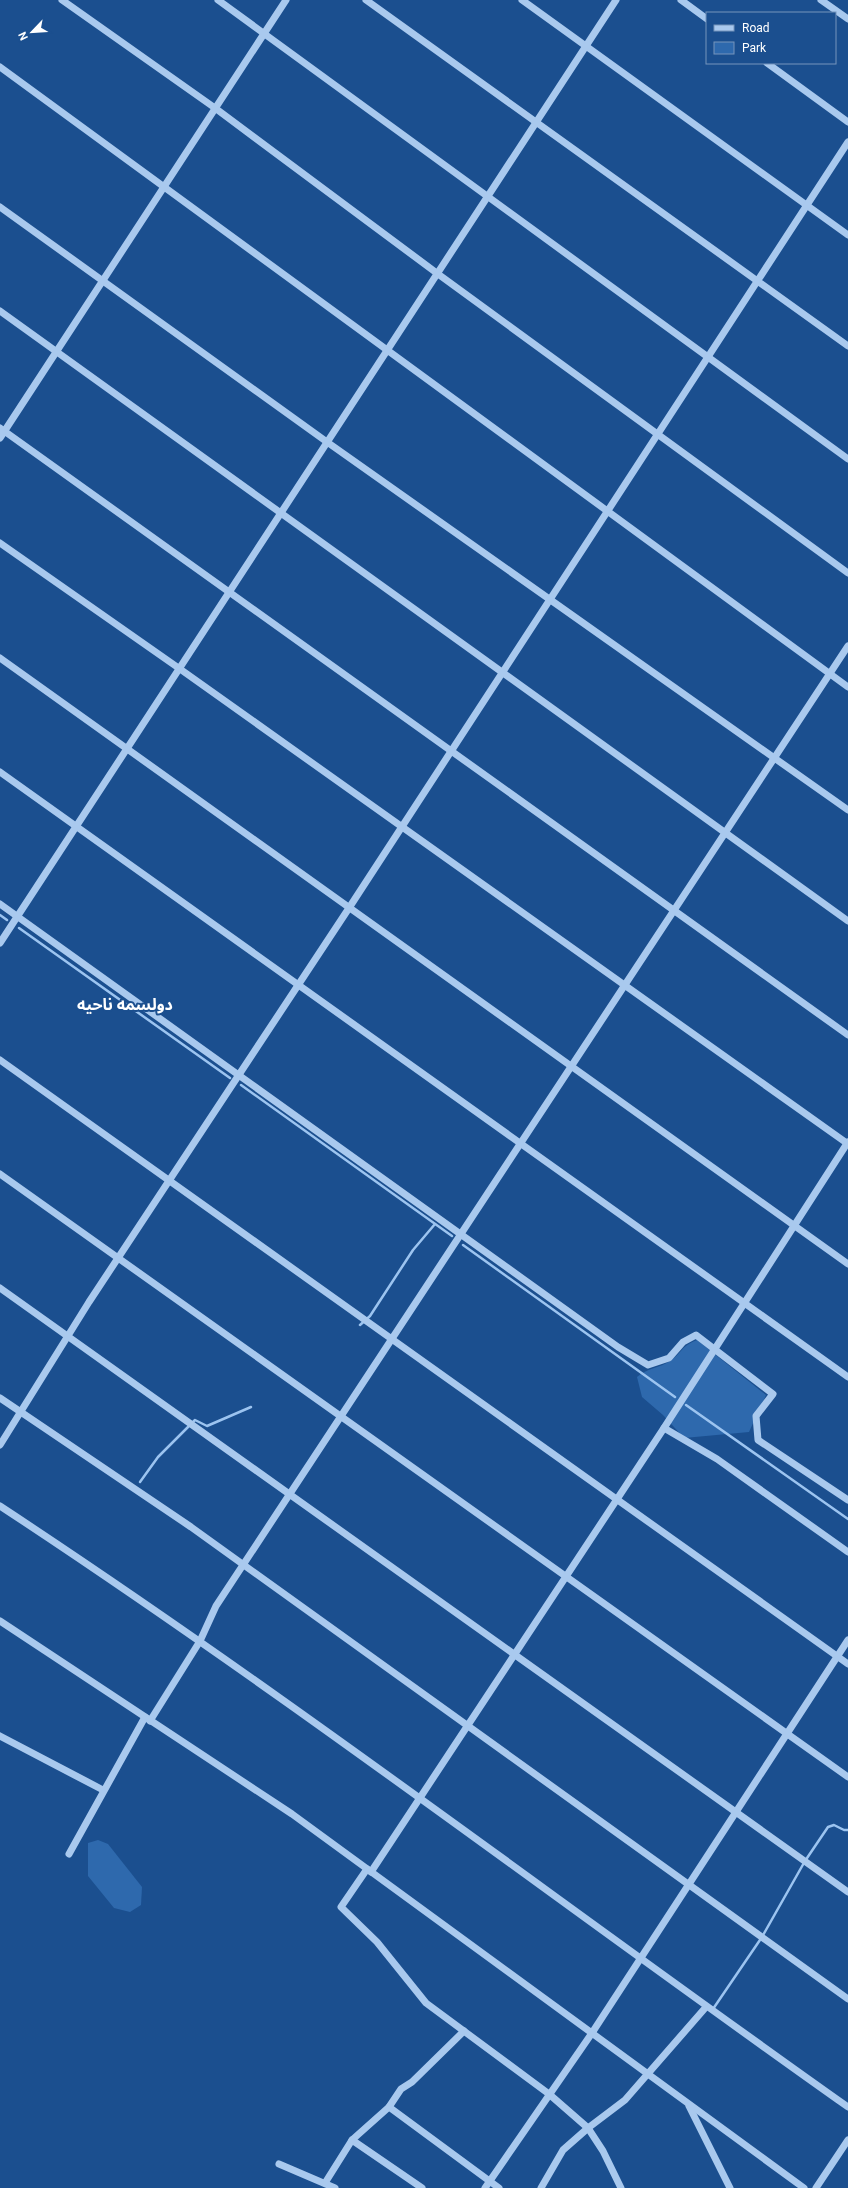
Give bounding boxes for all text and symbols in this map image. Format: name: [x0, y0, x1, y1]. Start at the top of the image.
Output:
north arrow: [12, 12, 52, 52]
legend: [706, 12, 836, 64]
text: Road: [742, 21, 770, 35]
text: N: [16, 30, 31, 42]
text: Park: [742, 41, 767, 55]
district label: دولسمه ناحیه: [77, 995, 173, 1014]

